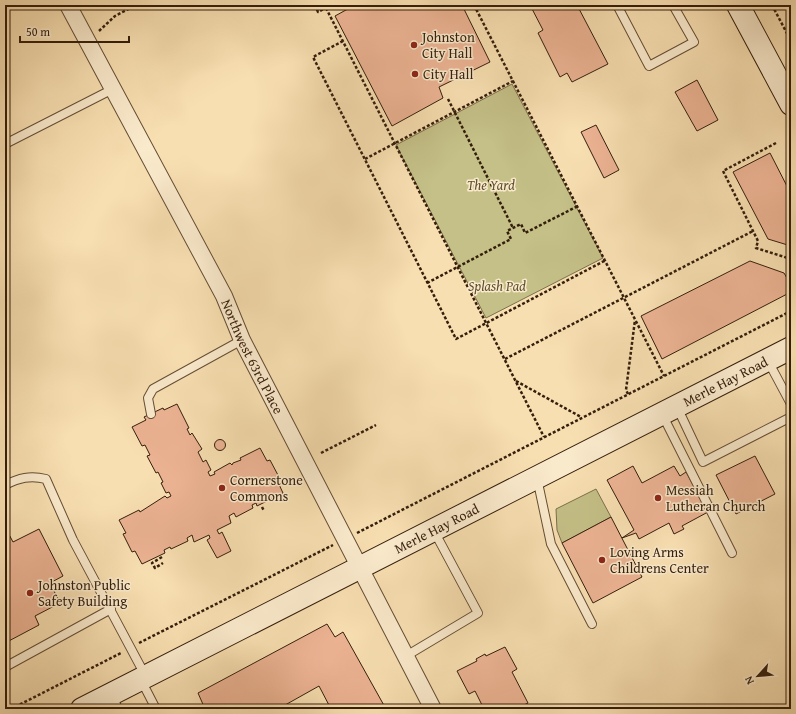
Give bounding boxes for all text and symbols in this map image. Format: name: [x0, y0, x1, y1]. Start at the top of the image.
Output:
scale bar: [20, 18, 129, 44]
text: 50 m: [26, 23, 50, 40]
place label: Johnston City Hall: [420, 27, 475, 63]
marker: Johnston City Hall: [409, 40, 419, 50]
place label: City Hall: [423, 64, 473, 84]
marker: City Hall: [410, 69, 420, 79]
park label: The Yard: [467, 175, 515, 195]
park label: Splash Pad: [468, 276, 526, 296]
street label: Northwest 63rd Place: [216, 296, 289, 418]
street label: Merle Hay Road: [680, 351, 772, 411]
place label: Cornerstone Commons: [230, 470, 303, 506]
place label: Messiah Lutheran Church: [666, 480, 766, 516]
marker: Cornerstone Commons: [217, 483, 227, 493]
marker: Messiah Lutheran Church: [653, 493, 663, 503]
street label: Merle Hay Road: [391, 498, 483, 558]
place label: Loving Arms Childrens Center: [610, 542, 709, 578]
marker: Loving Arms Childrens Center: [597, 555, 607, 565]
place label: Johnston Public Safety Building: [36, 575, 130, 611]
marker: Johnston Public Safety Building: [25, 588, 35, 598]
north arrow: [738, 656, 778, 696]
text: N: [740, 673, 758, 687]

